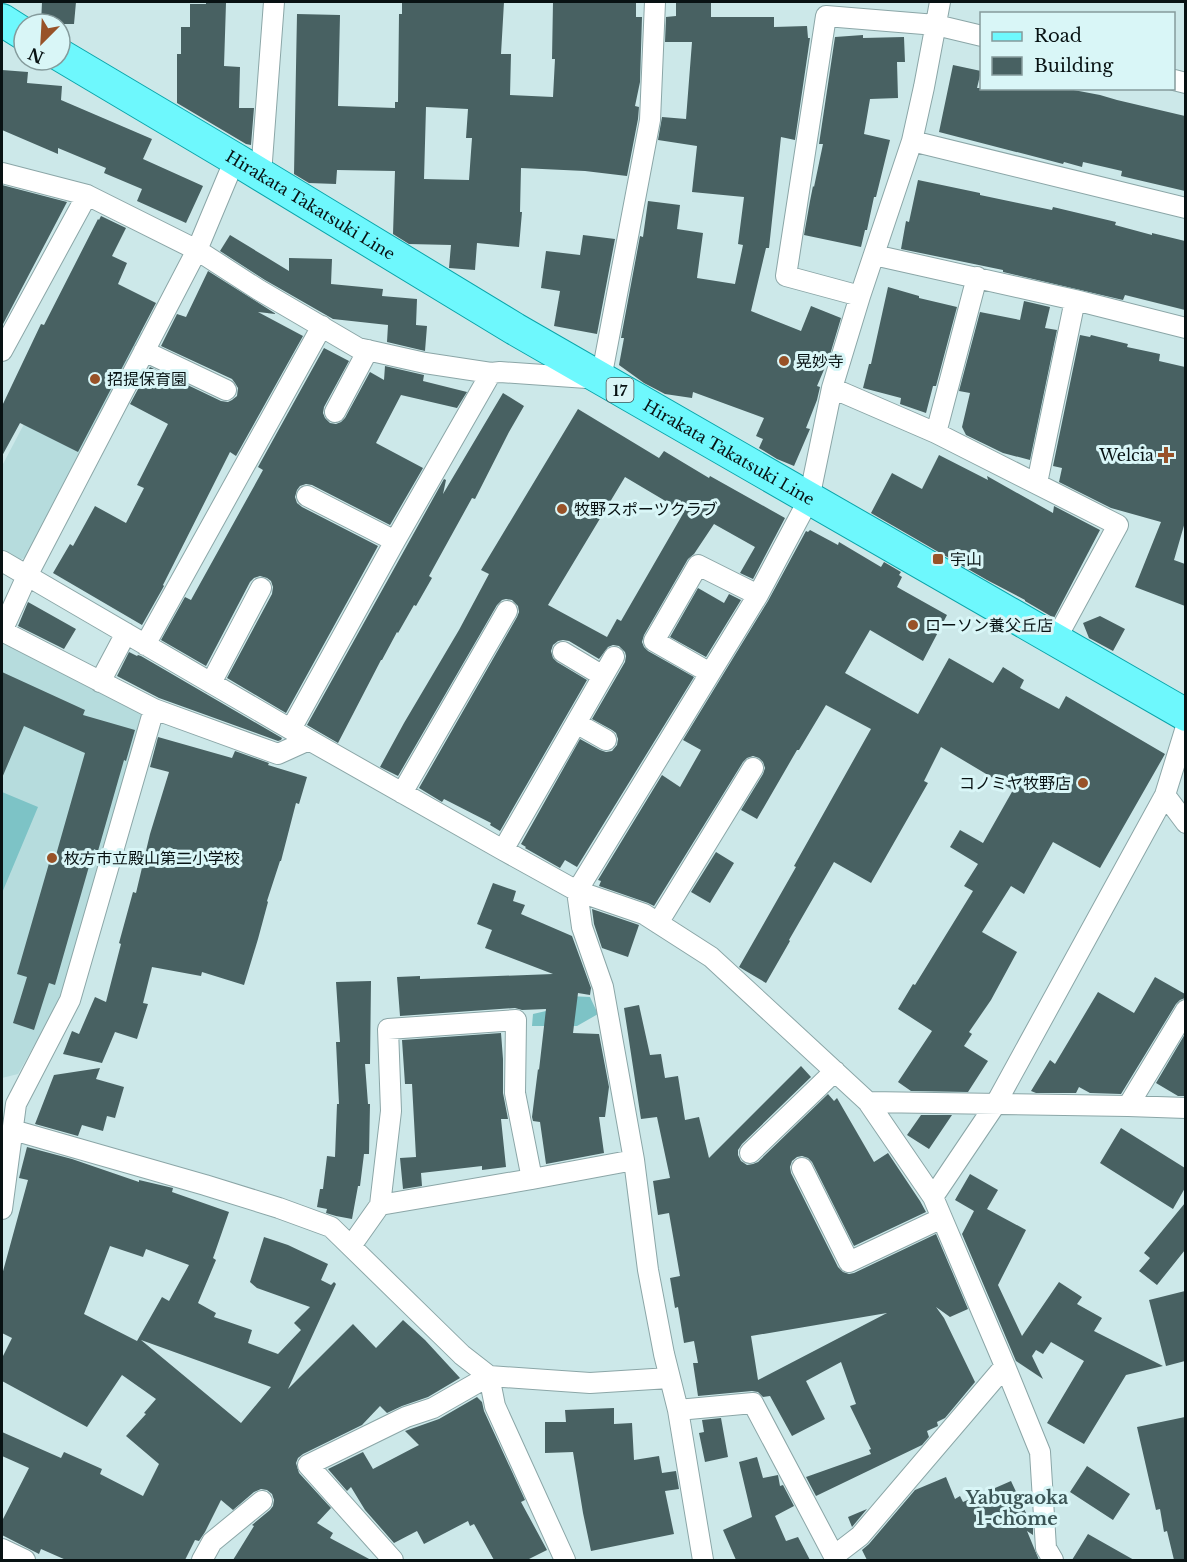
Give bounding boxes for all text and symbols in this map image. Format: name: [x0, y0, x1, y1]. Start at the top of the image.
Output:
north arrow: [12, 12, 72, 72]
legend: [980, 12, 1175, 90]
text: Road: [1034, 25, 1082, 47]
text: N: [25, 44, 47, 68]
text: Building: [1034, 55, 1113, 77]
street label: Hirakata Takatsuki Line: [222, 146, 399, 264]
place label: 晃妙寺: [796, 351, 844, 371]
marker: 晃妙寺: [777, 354, 791, 368]
place label: 招提保育園: [107, 369, 187, 389]
marker: 招提保育園: [88, 372, 102, 386]
road number: 17: [606, 378, 634, 402]
street label: Hirakata Takatsuki Line: [640, 395, 818, 509]
place label: Welcia: [1098, 445, 1154, 465]
marker: Welcia: [1159, 448, 1173, 462]
place label: 牧野スポーツクラブ: [574, 499, 718, 519]
marker: 牧野スポーツクラブ: [555, 502, 569, 516]
place label: 宇山: [950, 549, 982, 569]
marker: 宇山: [931, 552, 945, 566]
place label: ローソン養父丘店: [925, 615, 1053, 635]
marker: ローソン養父丘店: [906, 618, 920, 632]
place label: コノミヤ牧野店: [959, 773, 1071, 793]
marker: コノミヤ牧野店: [1076, 776, 1090, 790]
place label: 枚方市立殿山第二小学校: [64, 848, 240, 868]
marker: 枚方市立殿山第二小学校: [45, 851, 59, 865]
district label: Yabugaoka 1-chome: [965, 1487, 1069, 1530]

